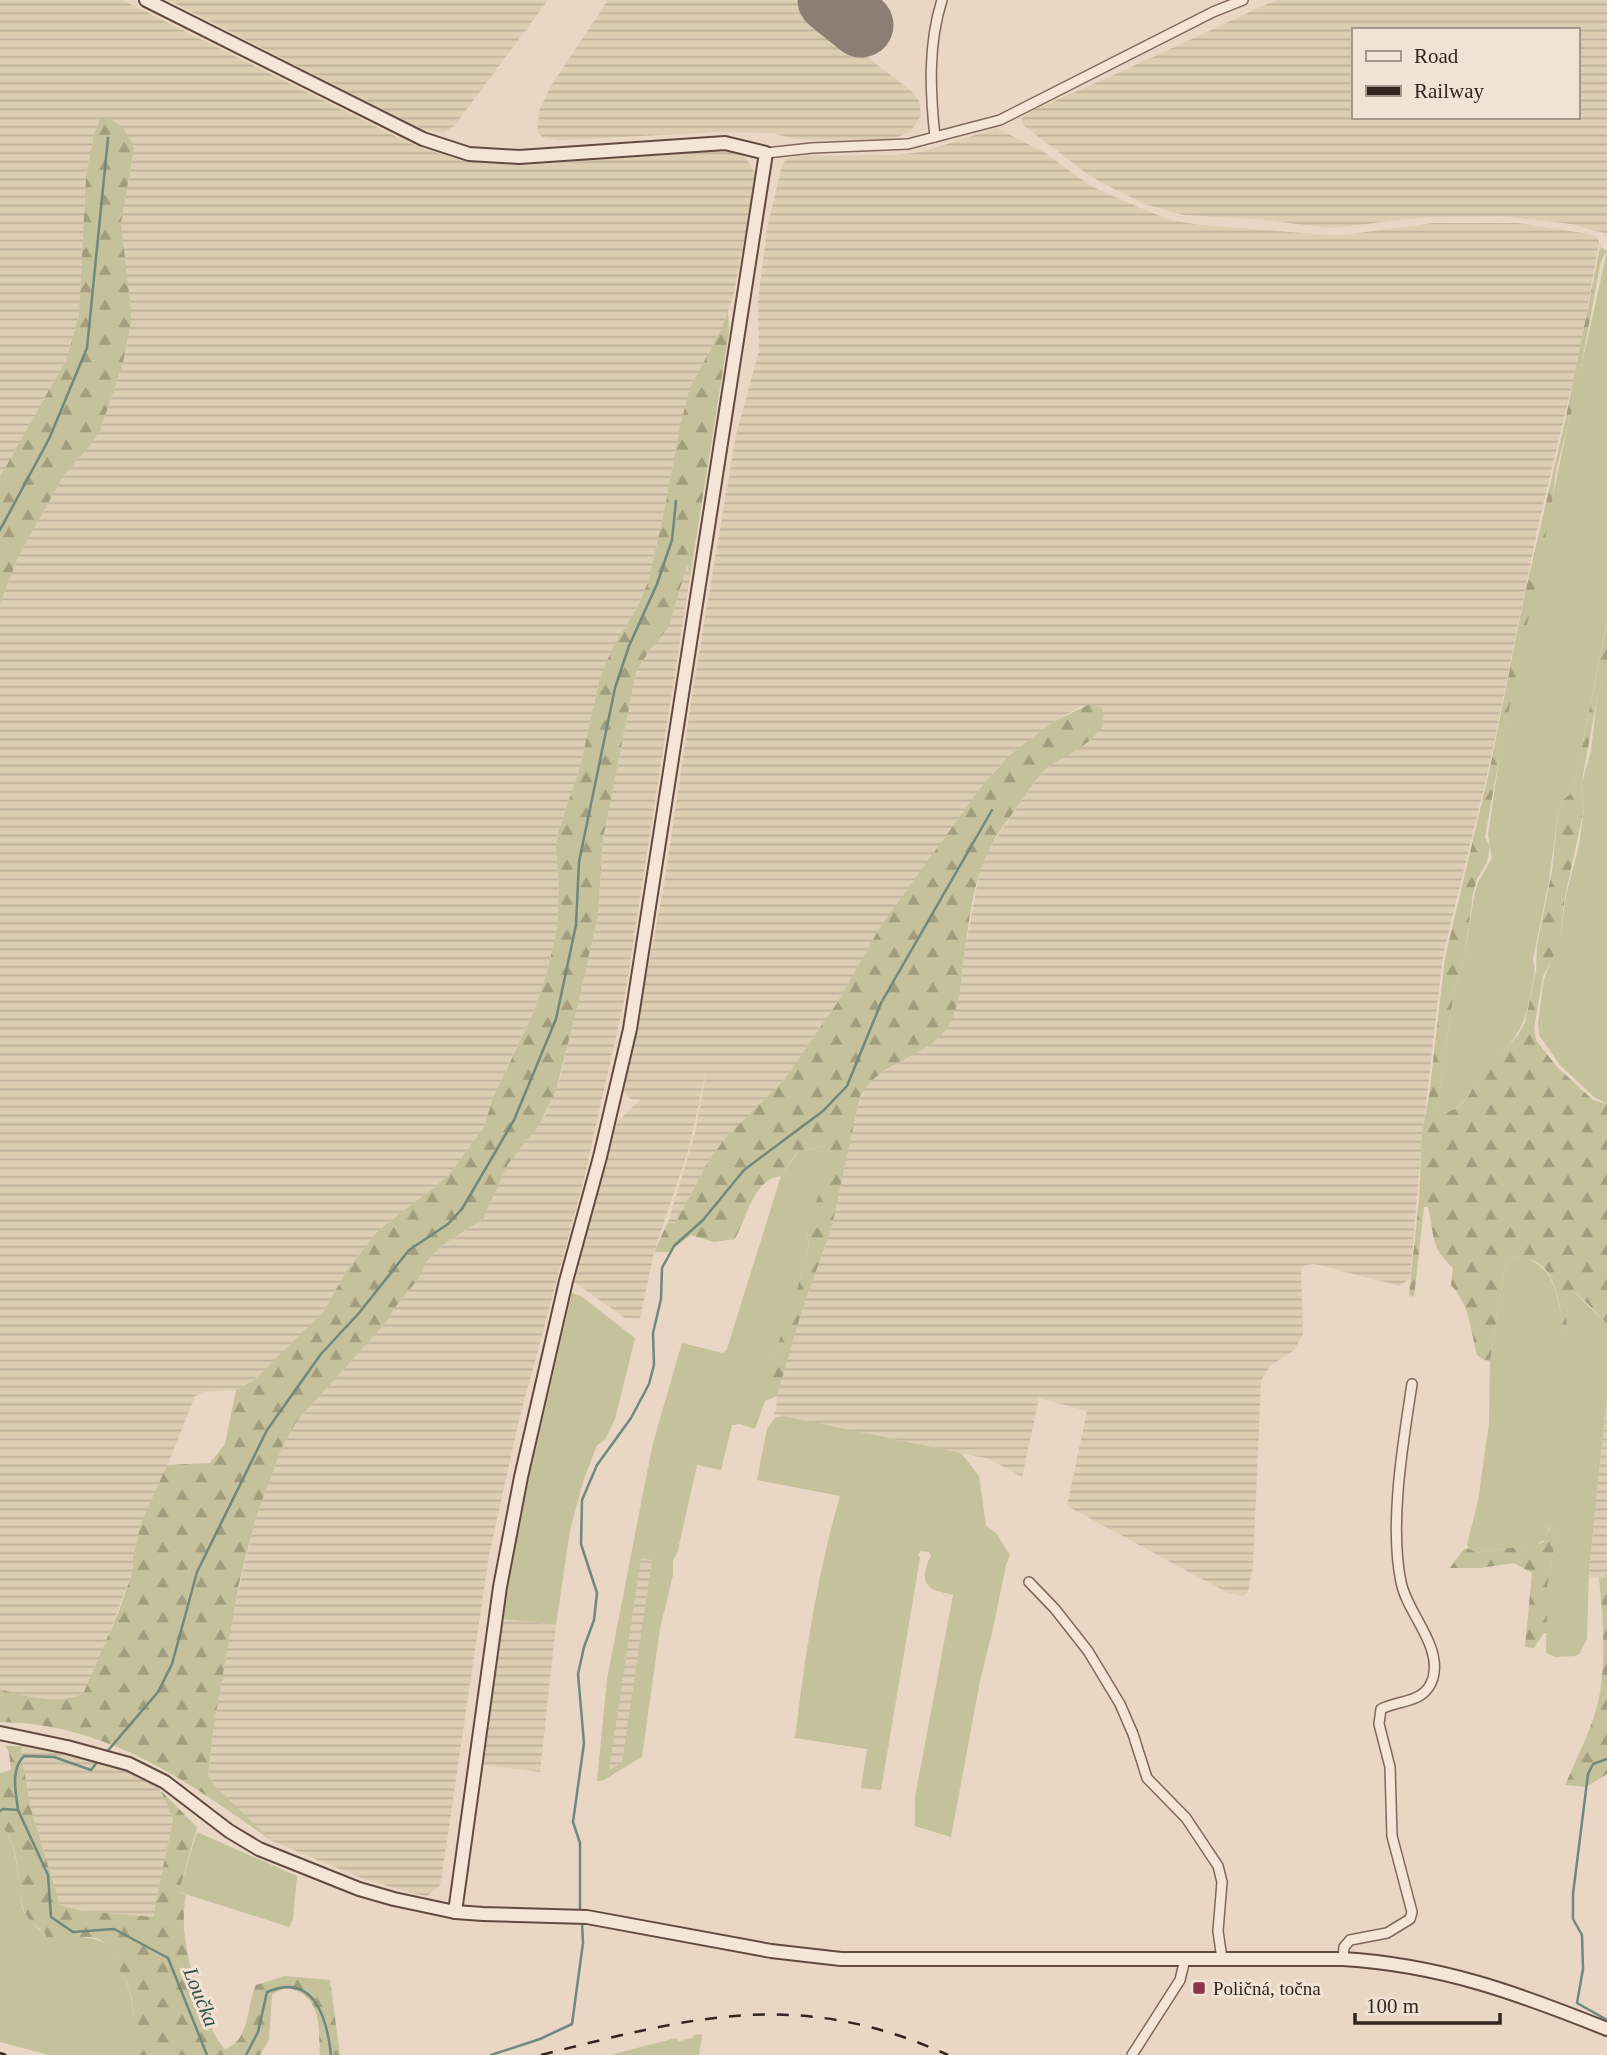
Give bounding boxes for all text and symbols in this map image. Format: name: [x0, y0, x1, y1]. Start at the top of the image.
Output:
legend: [1352, 28, 1579, 119]
text: Road: [1414, 44, 1459, 68]
text: Railway: [1414, 79, 1484, 103]
water label: Loučka: [178, 1963, 224, 2030]
place label: Poličná, točna: [1213, 1978, 1321, 1999]
marker: Poličná, točna: [1191, 1980, 1207, 1996]
scale bar: [1355, 1982, 1500, 2026]
text: 100 m: [1366, 1994, 1419, 2018]

